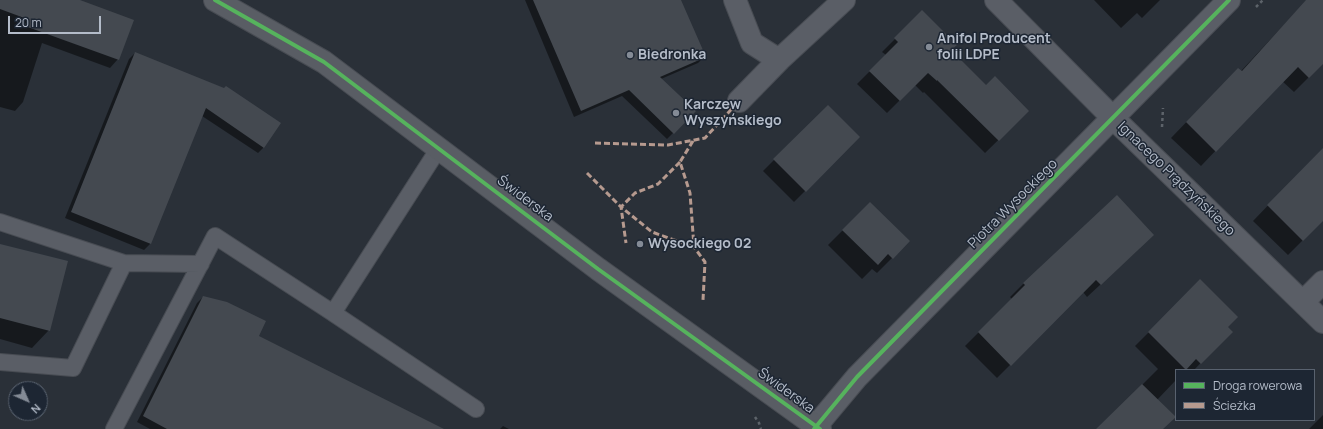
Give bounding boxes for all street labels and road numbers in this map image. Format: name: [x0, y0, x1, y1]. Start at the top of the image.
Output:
street label: Ignacego Prądzyńskiego: [1114, 118, 1238, 240]
street label: Piotra Wysockiego: [965, 156, 1061, 252]
street label: Świderska: [494, 172, 556, 226]
street label: Świderska: [754, 365, 818, 417]

